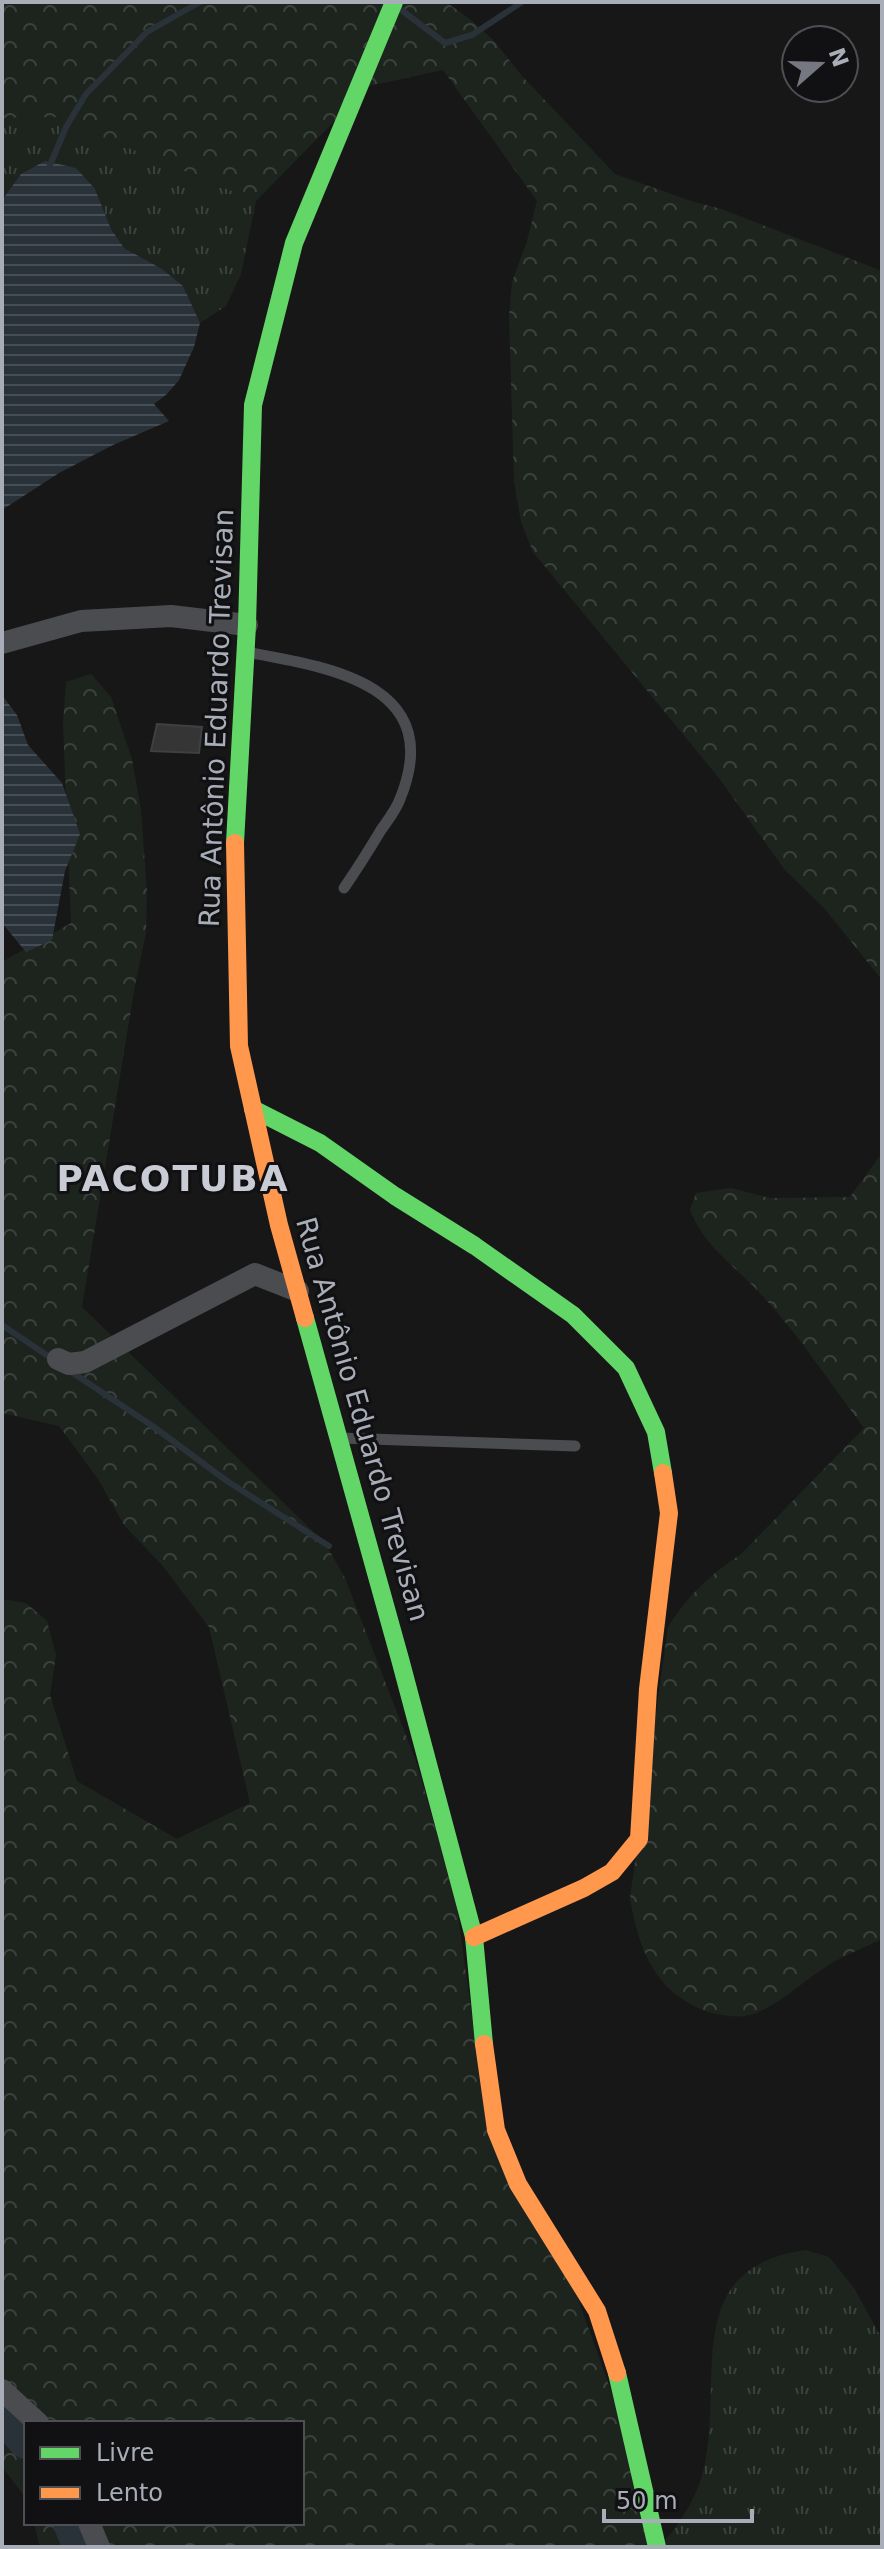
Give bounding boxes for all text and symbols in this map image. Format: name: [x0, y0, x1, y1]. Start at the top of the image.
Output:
north arrow: [780, 24, 860, 104]
text: N: [823, 44, 853, 70]
street label: Rua Antônio Eduardo Trevisan: [193, 508, 240, 928]
district label: PACOTUBA: [56, 1158, 290, 1199]
street label: Rua Antônio Eduardo Trevisan: [289, 1213, 436, 1625]
legend: [24, 2421, 304, 2525]
text: Livre: [96, 2439, 154, 2467]
scale bar: [604, 2473, 752, 2523]
text: Lento: [96, 2479, 163, 2507]
text: 50 m: [616, 2487, 678, 2515]

